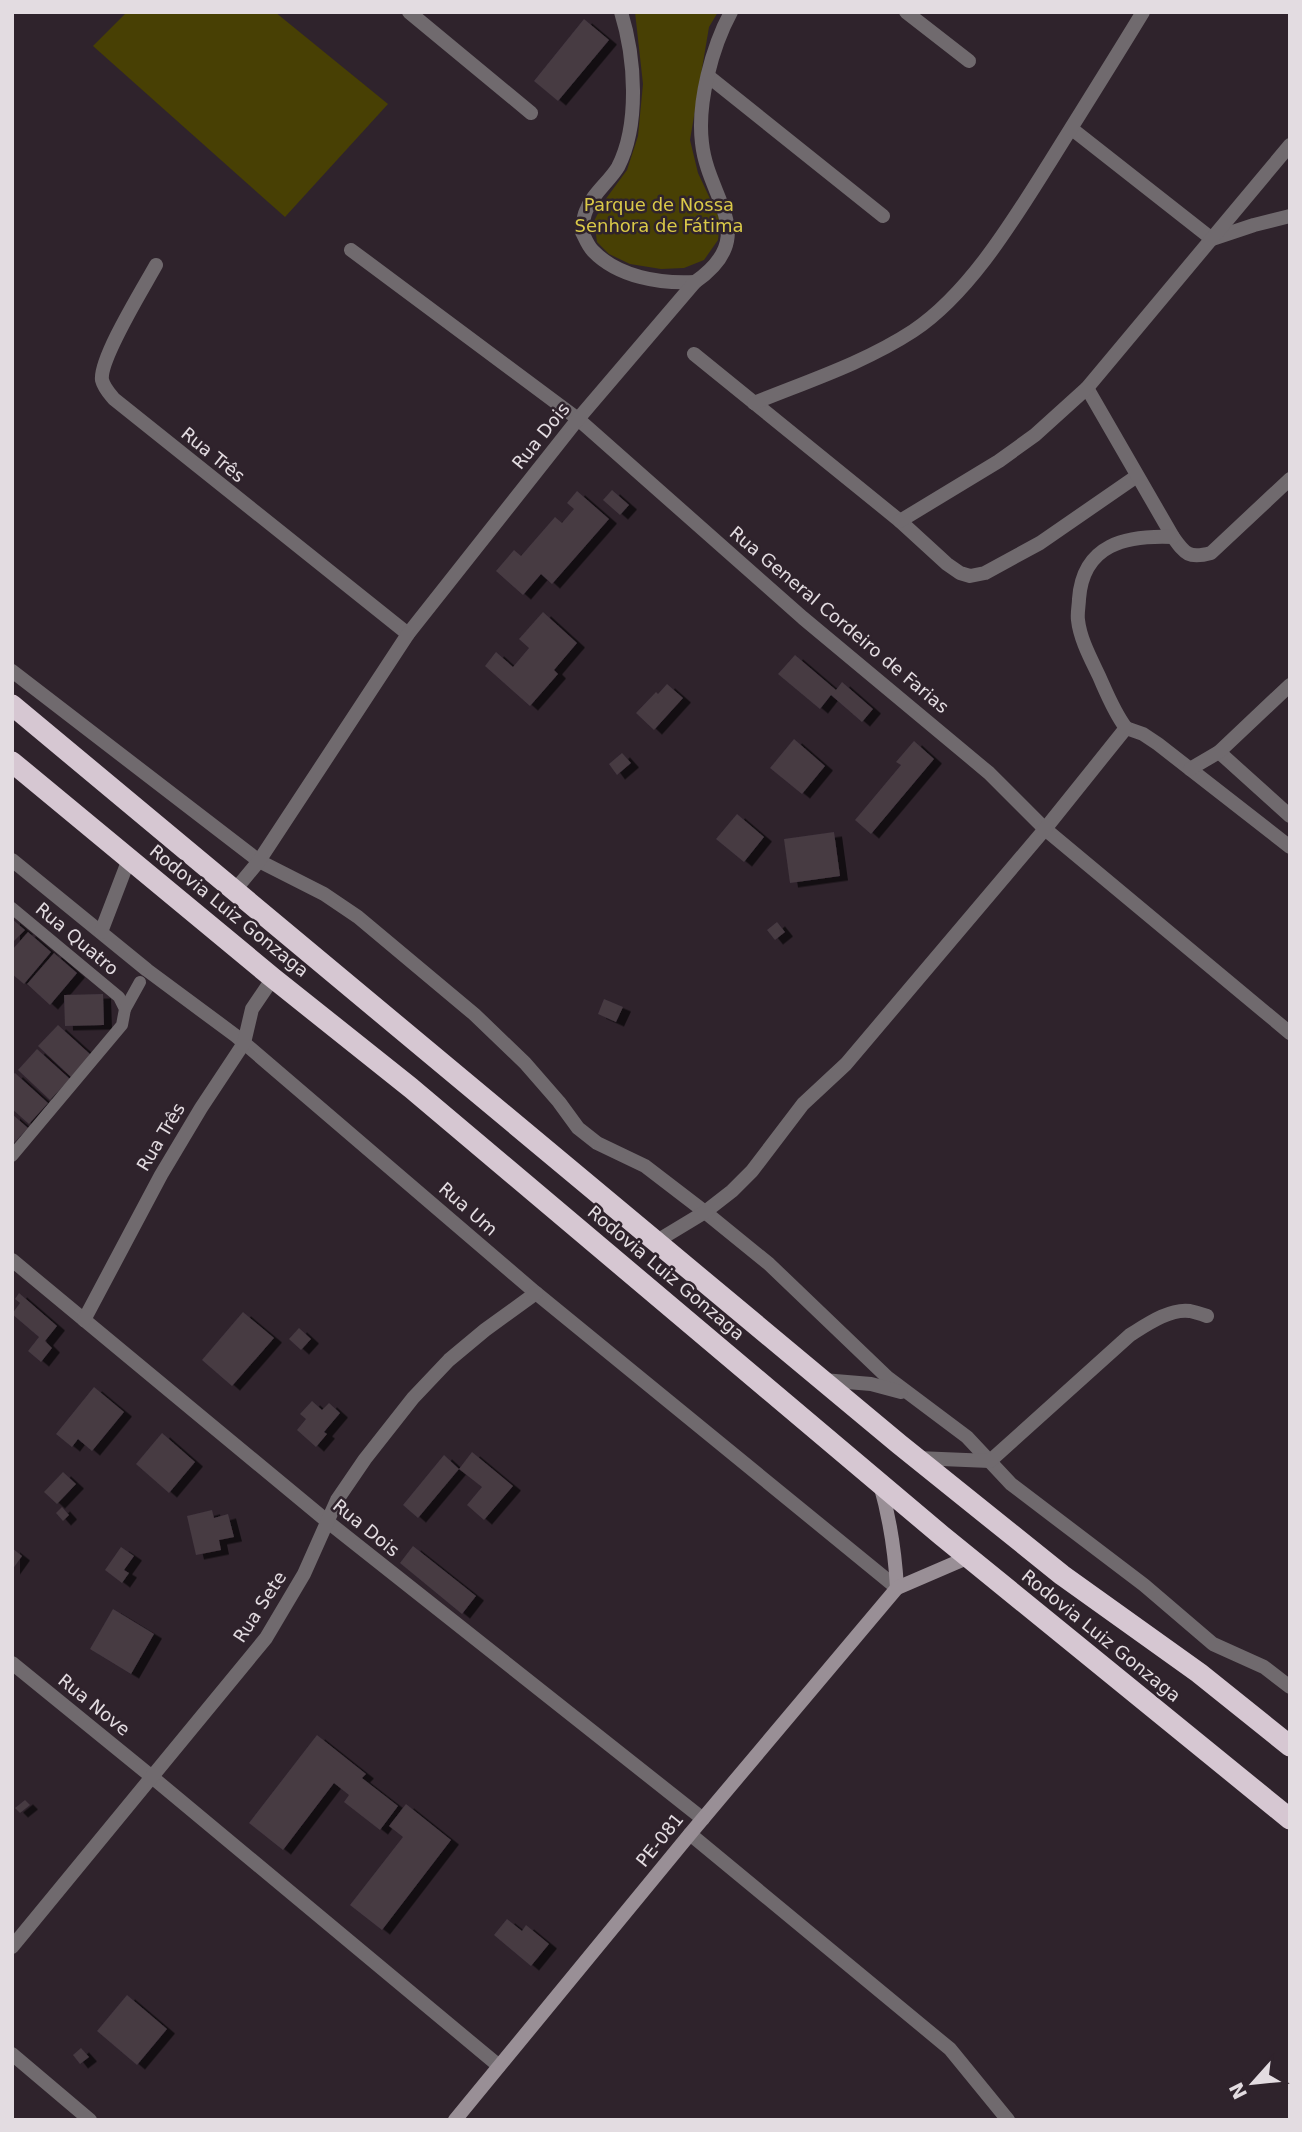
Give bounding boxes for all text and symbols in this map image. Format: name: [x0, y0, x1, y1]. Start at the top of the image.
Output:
park label: Parque de Nossa Senhora de Fátima: [574, 194, 744, 236]
street label: Rua Dois: [508, 398, 574, 473]
street label: Rua Três: [177, 423, 249, 487]
street label: Rua General Cordeiro de Farias: [726, 522, 953, 717]
street label: Rodovia Luiz Gonzaga: [146, 840, 313, 981]
street label: Rua Quatro: [32, 898, 123, 979]
street label: Rua Três: [132, 1099, 189, 1175]
street label: Rua Um: [435, 1178, 502, 1240]
street label: Rodovia Luiz Gonzaga: [584, 1201, 749, 1344]
street label: Rua Dois: [329, 1495, 404, 1561]
street label: Rodovia Luiz Gonzaga: [1018, 1565, 1185, 1706]
street label: Rua Sete: [229, 1567, 290, 1646]
street label: Rua Nove: [54, 1669, 134, 1740]
street label: PE-081: [632, 1809, 688, 1871]
north arrow: [1218, 2048, 1288, 2118]
text: N: [1224, 2079, 1251, 2103]

